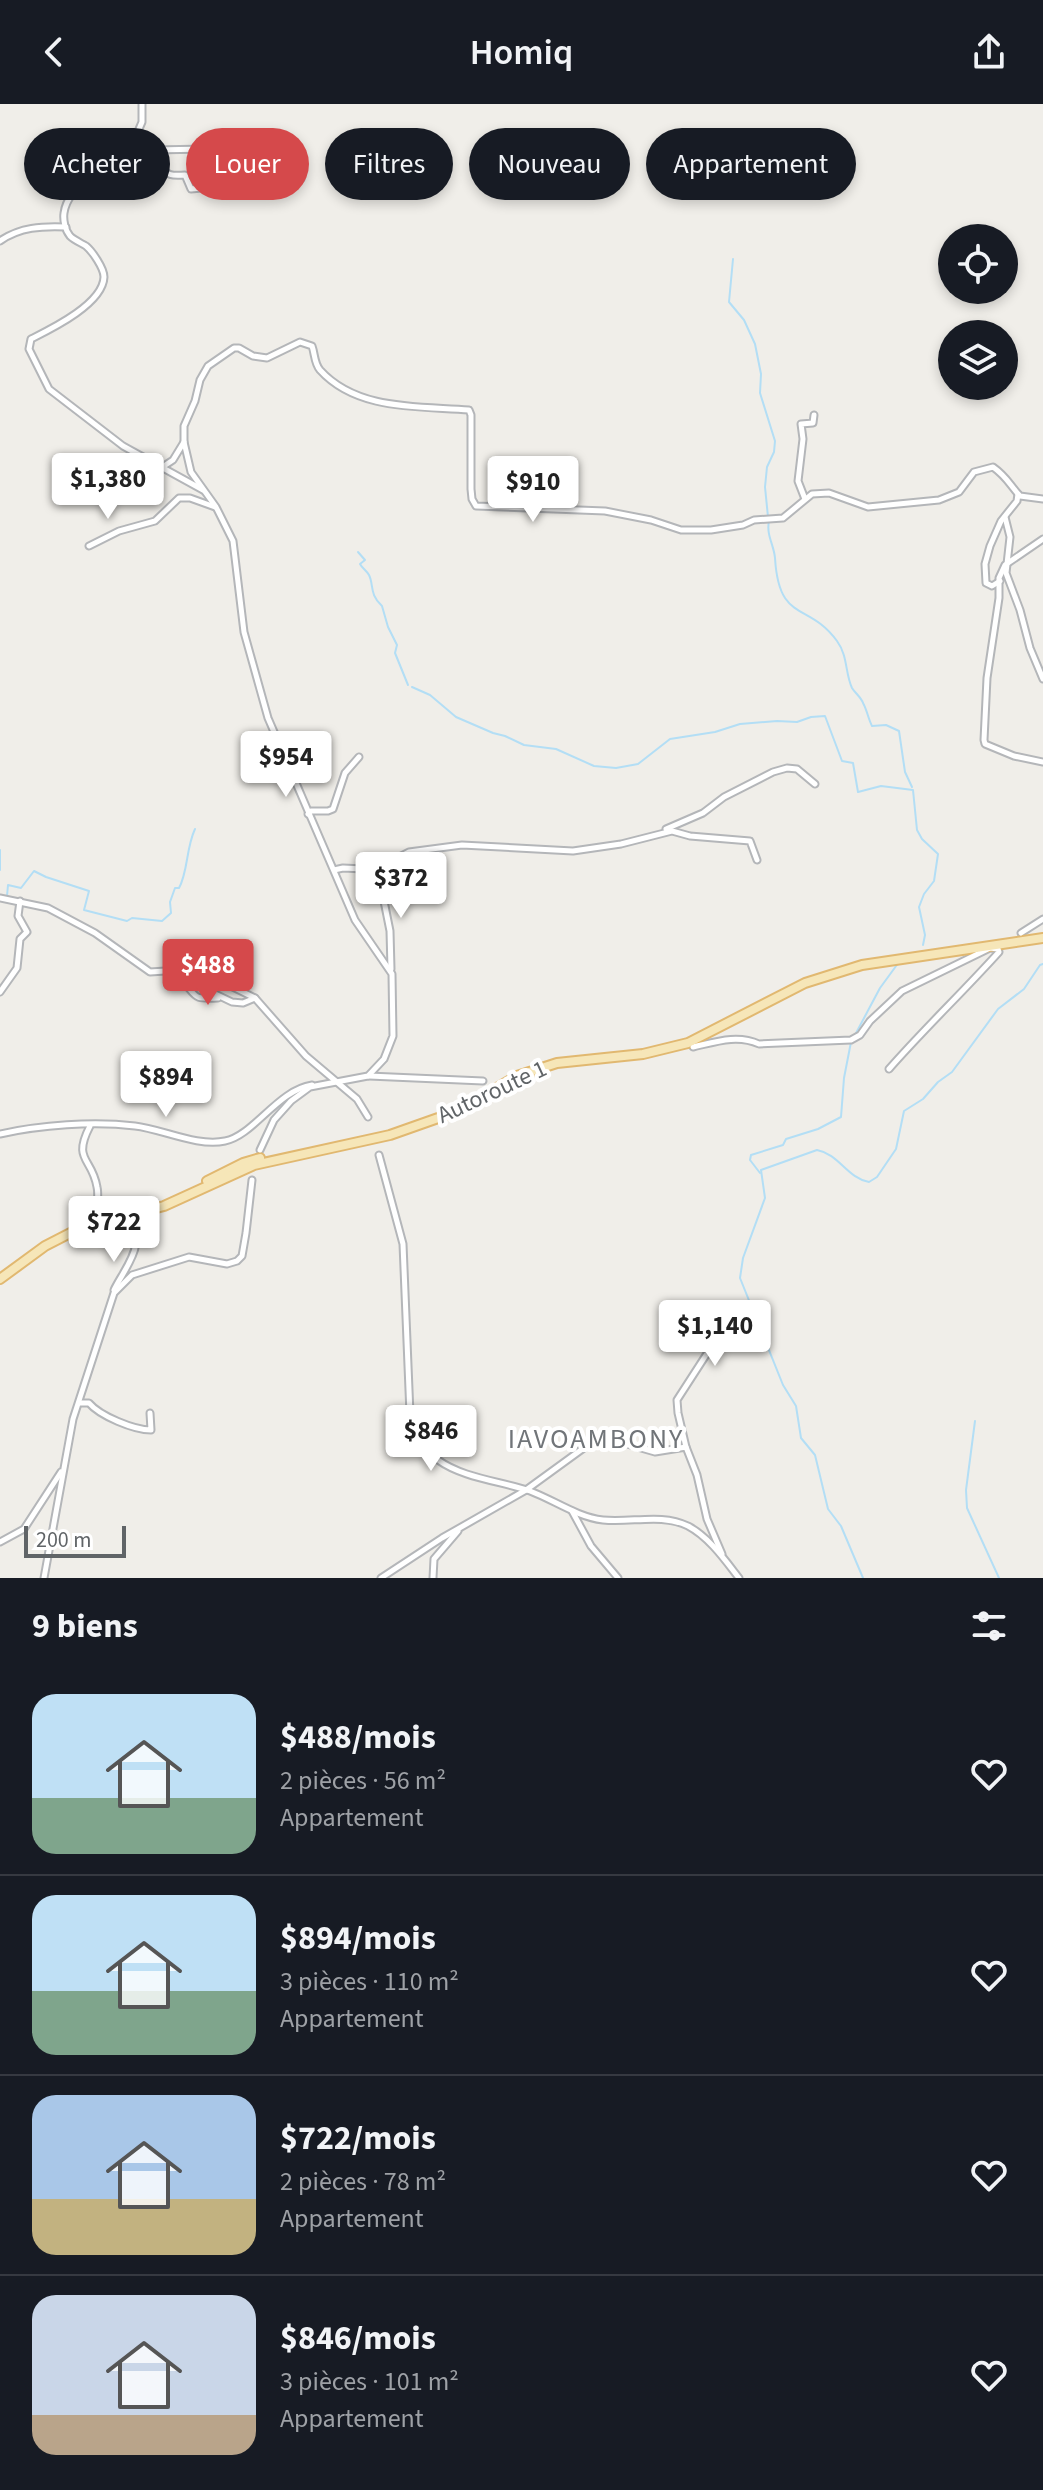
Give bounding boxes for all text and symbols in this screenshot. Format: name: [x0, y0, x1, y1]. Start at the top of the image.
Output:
text: Homiq: [470, 27, 573, 78]
icon: back: [32, 30, 76, 74]
icon: share: [967, 30, 1011, 74]
chip: Acheter: [24, 128, 170, 200]
chip: Louer: [186, 128, 309, 200]
chip: Filtres: [325, 128, 453, 200]
chip: Nouveau: [469, 128, 630, 200]
chip: Appartement: [646, 128, 856, 200]
map controls: [938, 224, 1018, 400]
button: locate: [938, 224, 1018, 304]
button: layers: [938, 320, 1018, 400]
pin: $1,380: [43, 453, 173, 521]
pin: $910: [486, 456, 580, 524]
text: $1,380: [70, 460, 146, 497]
text: $910: [506, 463, 560, 500]
pin: $954: [239, 731, 333, 799]
text: $954: [259, 738, 313, 775]
pin: $372: [354, 852, 448, 920]
text: $372: [374, 859, 428, 896]
pin: $488: [161, 939, 255, 1007]
text: $488: [181, 946, 235, 983]
pin: $894: [119, 1051, 213, 1119]
street label: Autoroute 1: [431, 1051, 553, 1133]
text: $894: [139, 1058, 193, 1095]
pin: $722: [67, 1196, 161, 1264]
text: $722: [87, 1203, 141, 1240]
pin: $1,140: [650, 1300, 780, 1368]
text: $1,140: [677, 1307, 753, 1344]
pin: $846: [384, 1405, 478, 1473]
text: $846: [404, 1412, 458, 1449]
district label: IAVOAMBONY: [508, 1419, 684, 1459]
scale bar: [24, 1522, 126, 1558]
text: 200 m: [36, 1524, 91, 1556]
text: 9 biens: [32, 1602, 138, 1651]
icon: filters: [967, 1604, 1011, 1648]
text: $488/mois: [280, 1713, 436, 1762]
icon: home: [96, 1726, 192, 1822]
icon: heart: [967, 1752, 1011, 1796]
text: 2 pièces · 56 m²: [280, 1762, 446, 1799]
text: Appartement: [280, 1799, 424, 1836]
text: $894/mois: [280, 1914, 436, 1963]
icon: home: [96, 1927, 192, 2023]
icon: heart: [967, 1953, 1011, 1997]
text: 3 pièces · 110 m²: [280, 1963, 459, 2000]
text: Appartement: [280, 2000, 424, 2037]
text: $722/mois: [280, 2114, 436, 2163]
icon: home: [96, 2127, 192, 2223]
icon: heart: [967, 2153, 1011, 2197]
text: 2 pièces · 78 m²: [280, 2163, 446, 2200]
text: Appartement: [280, 2200, 424, 2237]
text: $846/mois: [280, 2314, 436, 2363]
icon: home: [96, 2327, 192, 2423]
icon: heart: [967, 2353, 1011, 2397]
text: 3 pièces · 101 m²: [280, 2363, 459, 2400]
text: Appartement: [280, 2400, 424, 2437]

